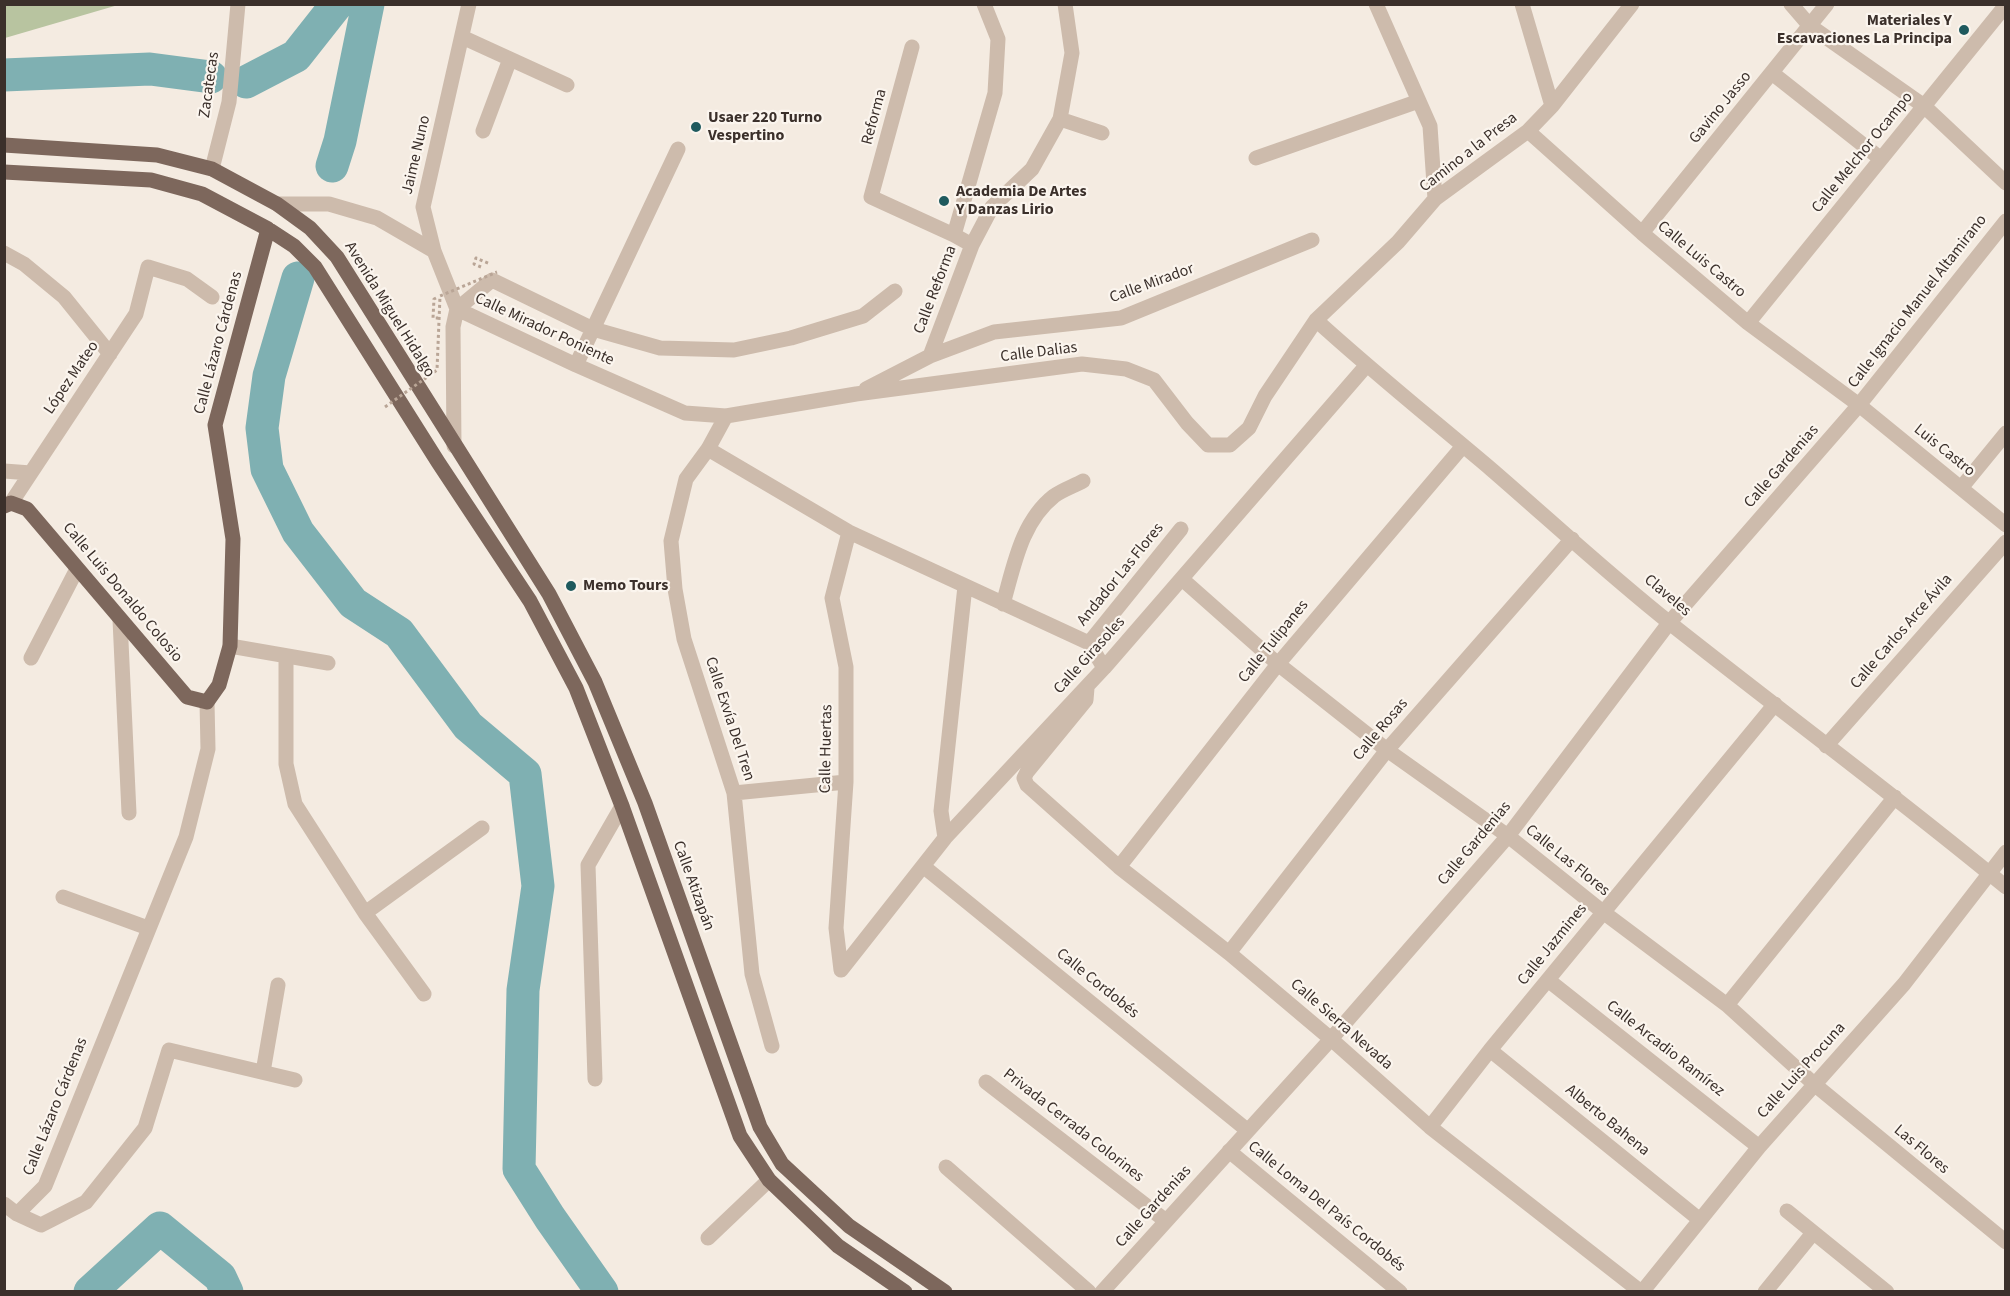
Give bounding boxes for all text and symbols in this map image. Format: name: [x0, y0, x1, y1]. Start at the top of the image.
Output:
place label: Materiales Y Escavaciones La Principa: [1777, 11, 1952, 49]
marker: Materiales Y Escavaciones La Principa: [1957, 23, 1971, 37]
street label: Zacatecas: [196, 51, 224, 119]
street label: Gavino Jasso: [1686, 68, 1756, 148]
street label: Reforma: [858, 87, 892, 147]
street label: Calle Melchor Ocampo: [1808, 89, 1918, 217]
place label: Usaer 220 Turno Vespertino: [708, 108, 822, 146]
street label: Camino a la Presa: [1416, 109, 1522, 197]
street label: Jaime Nuno: [399, 114, 435, 196]
marker: Usaer 220 Turno Vespertino: [689, 120, 703, 134]
place label: Academia De Artes Y Danzas Lirio: [956, 182, 1087, 220]
marker: Academia De Artes Y Danzas Lirio: [937, 194, 951, 208]
street label: Calle Ignacio Manuel Altamirano: [1844, 211, 1992, 393]
street label: Calle Luis Castro: [1653, 217, 1749, 303]
street label: Avenida Miguel Hidalgo: [339, 239, 439, 381]
street label: Calle Reforma: [910, 243, 962, 337]
street label: Calle Mirador: [1107, 260, 1197, 308]
street label: Calle Lázaro Cárdenas: [191, 270, 247, 416]
street label: Calle Mirador Poniente: [471, 289, 617, 371]
street label: López Mateo: [40, 338, 104, 418]
street label: Calle Dalias: [1000, 339, 1078, 367]
street label: Calle Gardenias: [1741, 421, 1823, 513]
street label: Luis Castro: [1910, 421, 1978, 481]
street label: Calle Luis Donaldo Colosio: [58, 519, 186, 667]
street label: Andador Las Flores: [1074, 520, 1168, 630]
street label: Claveles: [1640, 571, 1694, 621]
street label: Calle Carlos Arce Ávila: [1847, 571, 1957, 693]
place label: Memo Tours: [583, 576, 668, 596]
marker: Memo Tours: [564, 579, 578, 593]
street label: Calle Tulipanes: [1235, 597, 1313, 687]
street label: Calle Girasoles: [1050, 613, 1130, 699]
street label: Calle Exvía Del Tren: [700, 655, 758, 783]
street label: Calle Rosas: [1349, 695, 1413, 765]
street label: Calle Huertas: [817, 704, 837, 794]
street label: Calle Gardenias: [1434, 798, 1516, 890]
street label: Calle Las Flores: [1521, 821, 1613, 901]
street label: Calle Atizapán: [668, 838, 718, 934]
street label: Calle Jazmines: [1514, 900, 1592, 990]
street label: Calle Cordobés: [1052, 945, 1142, 1023]
street label: Calle Sierra Nevada: [1286, 975, 1396, 1075]
street label: Calle Arcadio Ramírez: [1602, 997, 1728, 1101]
street label: Calle Luis Procuna: [1754, 1019, 1850, 1123]
street label: Calle Lázaro Cárdenas: [20, 1035, 92, 1179]
street label: Privada Cerrada Colorines: [999, 1065, 1147, 1187]
street label: Alberto Bahena: [1561, 1081, 1653, 1161]
street label: Las Flores: [1889, 1121, 1953, 1179]
street label: Calle Loma Del País Cordobés: [1243, 1138, 1409, 1276]
street label: Calle Gardenias: [1112, 1162, 1196, 1252]

